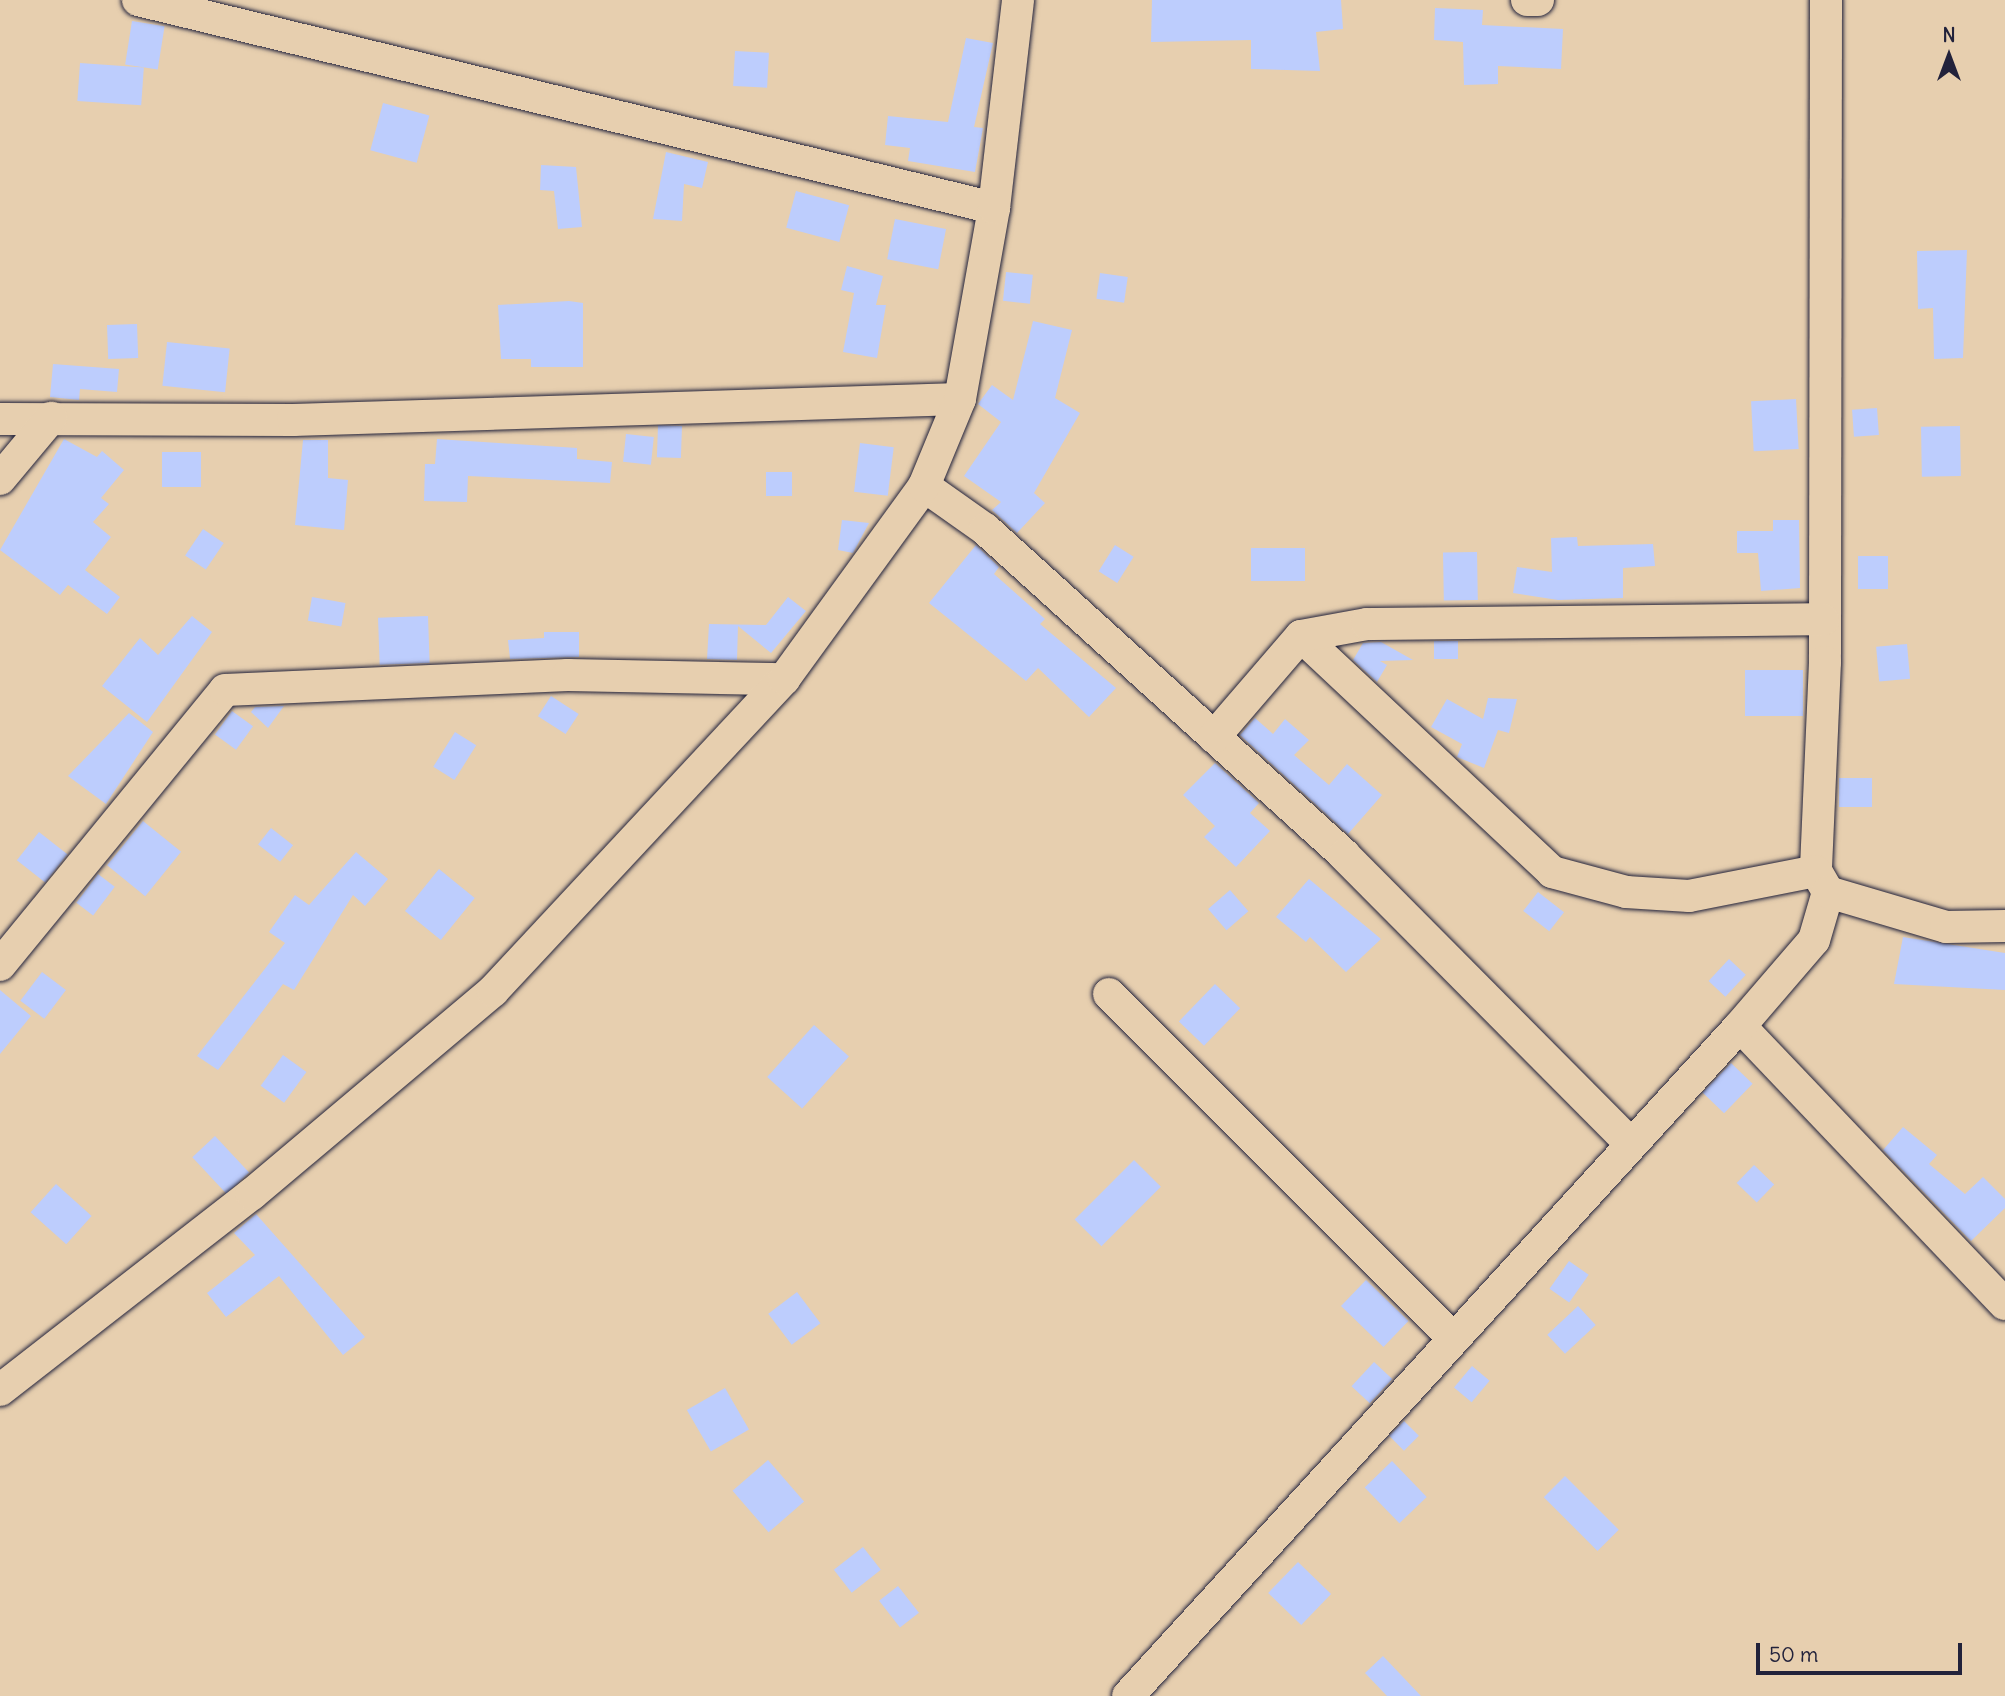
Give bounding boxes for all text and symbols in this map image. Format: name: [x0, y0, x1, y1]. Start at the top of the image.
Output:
north arrow: [1914, 21, 1984, 91]
text: N: [1942, 23, 1956, 47]
scale bar: [1760, 1630, 1966, 1674]
text: 50 m: [1769, 1641, 1818, 1668]

